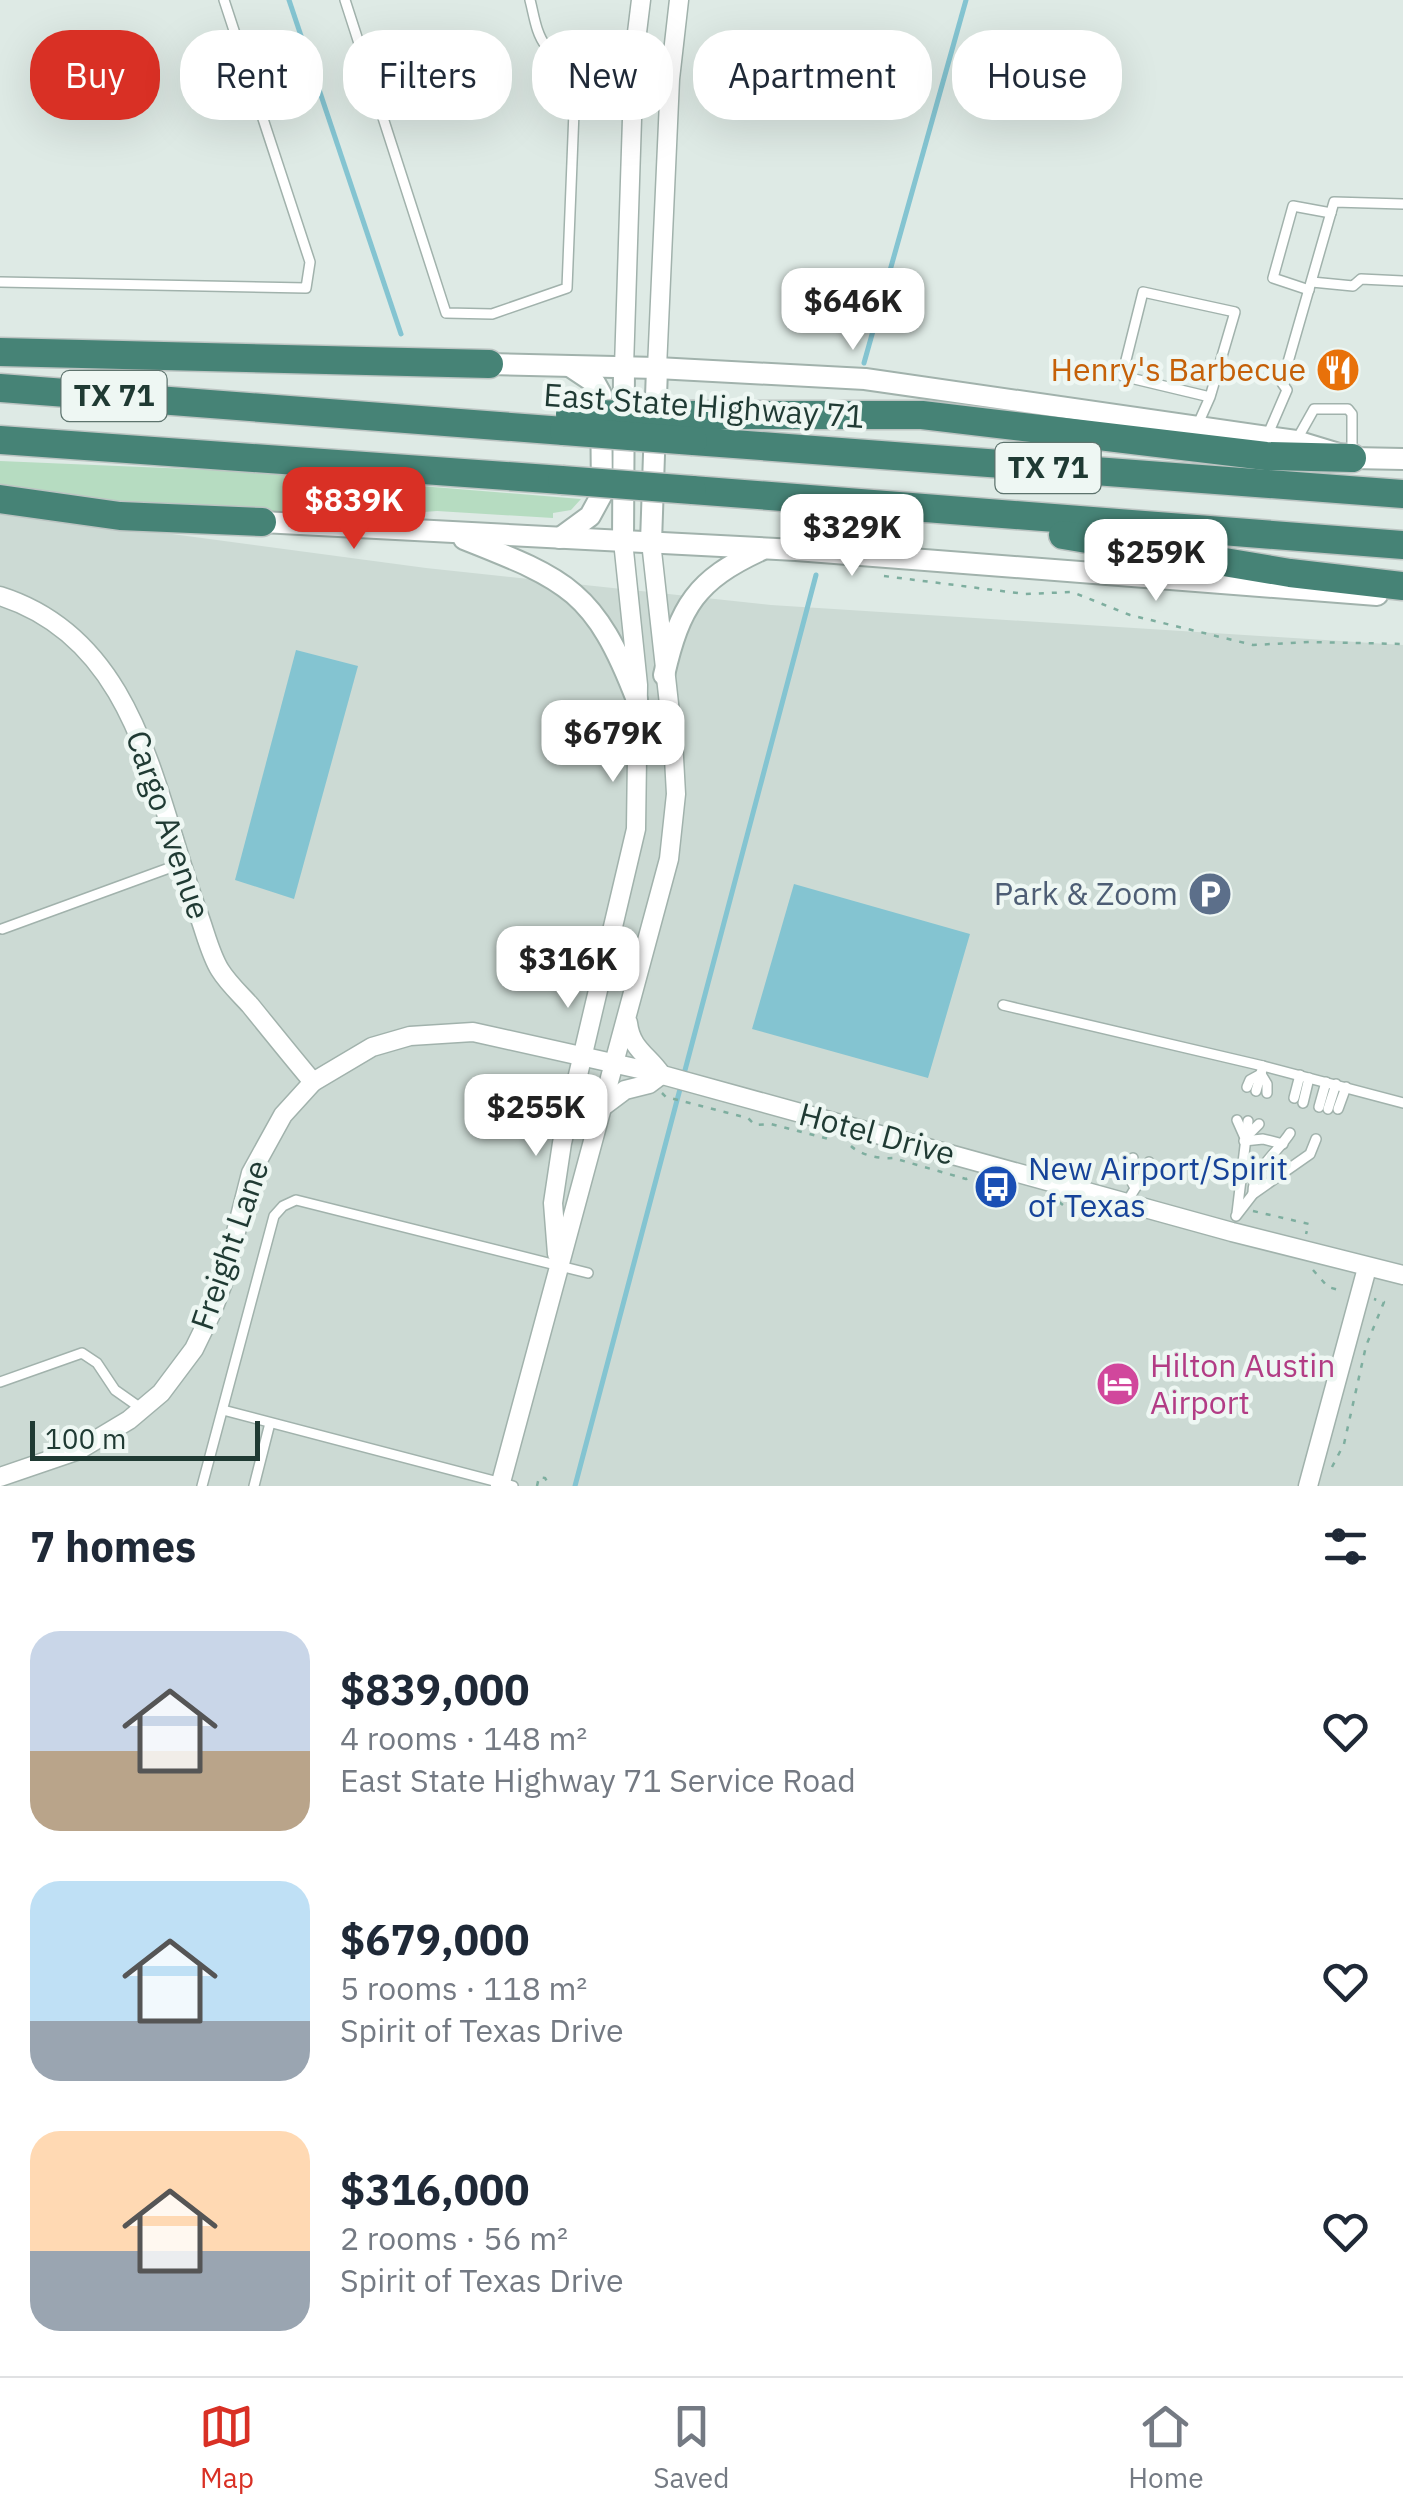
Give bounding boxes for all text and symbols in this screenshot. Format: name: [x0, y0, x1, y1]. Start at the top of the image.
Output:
chip: Buy: [30, 30, 160, 120]
chip: Rent: [180, 30, 323, 120]
chip: Filters: [343, 30, 512, 120]
chip: New: [532, 30, 673, 120]
chip: Apartment: [693, 30, 932, 120]
chip: House: [952, 30, 1122, 120]
pin: $646K: [783, 268, 923, 353]
text: $646K: [803, 279, 903, 321]
restaurant icon: Henry's Barbecue: [1315, 347, 1361, 393]
place label: Henry's Barbecue: [1050, 348, 1306, 390]
road number: TX 71: [62, 371, 166, 421]
street label: East State Highway 71: [542, 373, 866, 437]
road number: TX 71: [996, 443, 1100, 493]
pin: $839K: [284, 467, 424, 552]
text: $839K: [304, 478, 404, 520]
pin: $329K: [782, 494, 922, 579]
text: $329K: [802, 505, 902, 547]
pin: $259K: [1086, 519, 1226, 604]
text: $259K: [1106, 530, 1206, 572]
pin: $679K: [543, 700, 683, 785]
text: $679K: [563, 711, 663, 753]
street label: Cargo Avenue: [117, 725, 221, 925]
parking icon: Park & Zoom: [1187, 871, 1233, 917]
place label: Park & Zoom: [994, 872, 1178, 914]
pin: $316K: [498, 926, 638, 1011]
text: $316K: [518, 937, 618, 979]
pin: $255K: [466, 1074, 606, 1159]
text: $255K: [486, 1085, 586, 1127]
street label: Hotel Drive: [795, 1092, 960, 1174]
place label: New Airport/Spirit of Texas: [1028, 1147, 1288, 1226]
street label: Freight Lane: [180, 1154, 278, 1335]
bus stop icon: New Airport/Spirit of Texas: [973, 1164, 1019, 1210]
place label: Hilton Austin Airport: [1150, 1344, 1335, 1423]
hotel icon: Hilton Austin Airport: [1095, 1361, 1141, 1407]
scale bar: [30, 1416, 260, 1460]
text: 100 m: [45, 1420, 126, 1457]
text: 7 homes: [30, 1519, 196, 1574]
icon: filters: [1318, 1519, 1373, 1574]
text: $839,000: [340, 1662, 529, 1717]
icon: home: [110, 1671, 230, 1791]
icon: heart: [1318, 1704, 1373, 1759]
text: 4 rooms · 148 m²: [340, 1717, 587, 1759]
text: East State Highway 71 Service Road: [340, 1759, 856, 1801]
text: $679,000: [340, 1912, 529, 1967]
icon: home: [110, 1921, 230, 2041]
icon: heart: [1318, 1954, 1373, 2009]
text: 5 rooms · 118 m²: [340, 1967, 587, 2009]
text: Spirit of Texas Drive: [340, 2009, 623, 2051]
text: $316,000: [340, 2162, 529, 2217]
icon: home: [110, 2171, 230, 2291]
icon: heart: [1318, 2204, 1373, 2259]
text: 2 rooms · 56 m²: [340, 2217, 568, 2259]
text: Spirit of Texas Drive: [340, 2259, 623, 2301]
tab: Map: [199, 2399, 254, 2496]
tab: Saved: [653, 2399, 729, 2496]
tab: Home: [1128, 2399, 1204, 2496]

